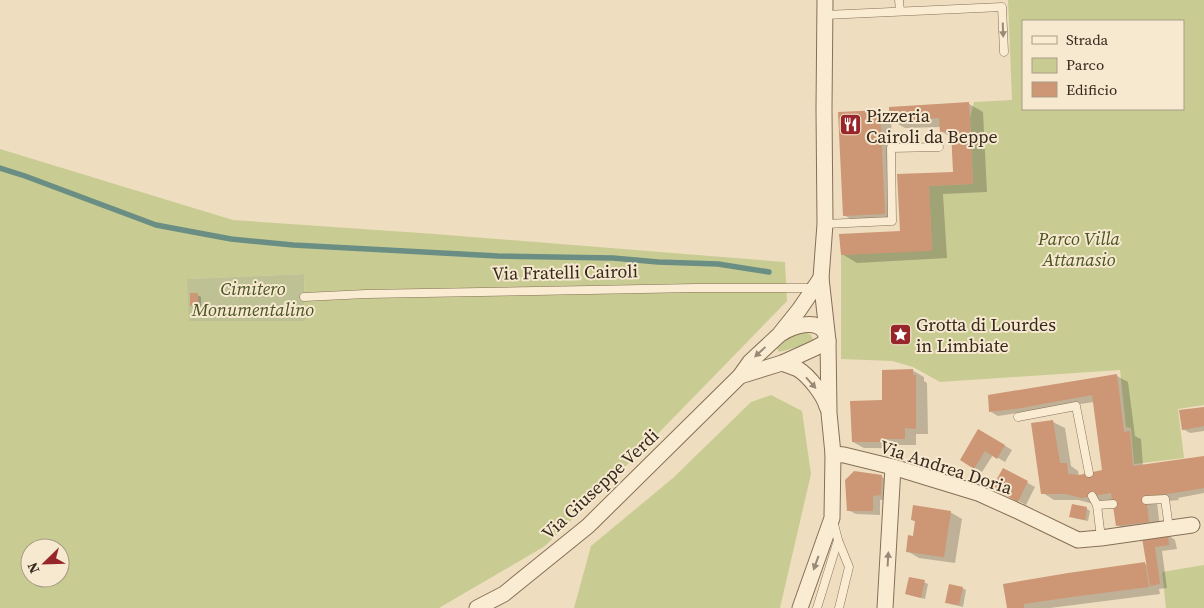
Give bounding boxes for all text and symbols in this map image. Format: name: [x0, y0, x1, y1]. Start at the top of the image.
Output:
legend: [1022, 20, 1184, 110]
one-way arrow: [999, 22, 1007, 38]
text: Strada: [1066, 29, 1109, 50]
text: Parco: [1066, 54, 1104, 75]
text: Edificio: [1066, 79, 1117, 100]
place label: Pizzeria Cairoli da Beppe: [866, 103, 998, 149]
restaurant icon: Pizzeria Cairoli da Beppe: [838, 113, 862, 137]
park label: Parco Villa Attanasio: [1037, 226, 1121, 272]
street label: Via Fratelli Cairoli: [492, 258, 638, 286]
park label: Cimitero Monumentalino: [191, 276, 314, 322]
place label: Grotta di Lourdes in Limbiate: [916, 312, 1056, 358]
place icon: Grotta di Lourdes in Limbiate: [888, 322, 912, 346]
one-way arrow: [754, 346, 766, 358]
one-way arrow: [806, 376, 817, 389]
street label: Via Giuseppe Verdi: [536, 423, 664, 545]
street label: Via Andrea Doria: [877, 434, 1016, 500]
north arrow: [20, 538, 70, 588]
one-way arrow: [884, 551, 892, 567]
one-way arrow: [812, 556, 820, 571]
text: N: [22, 559, 44, 577]

